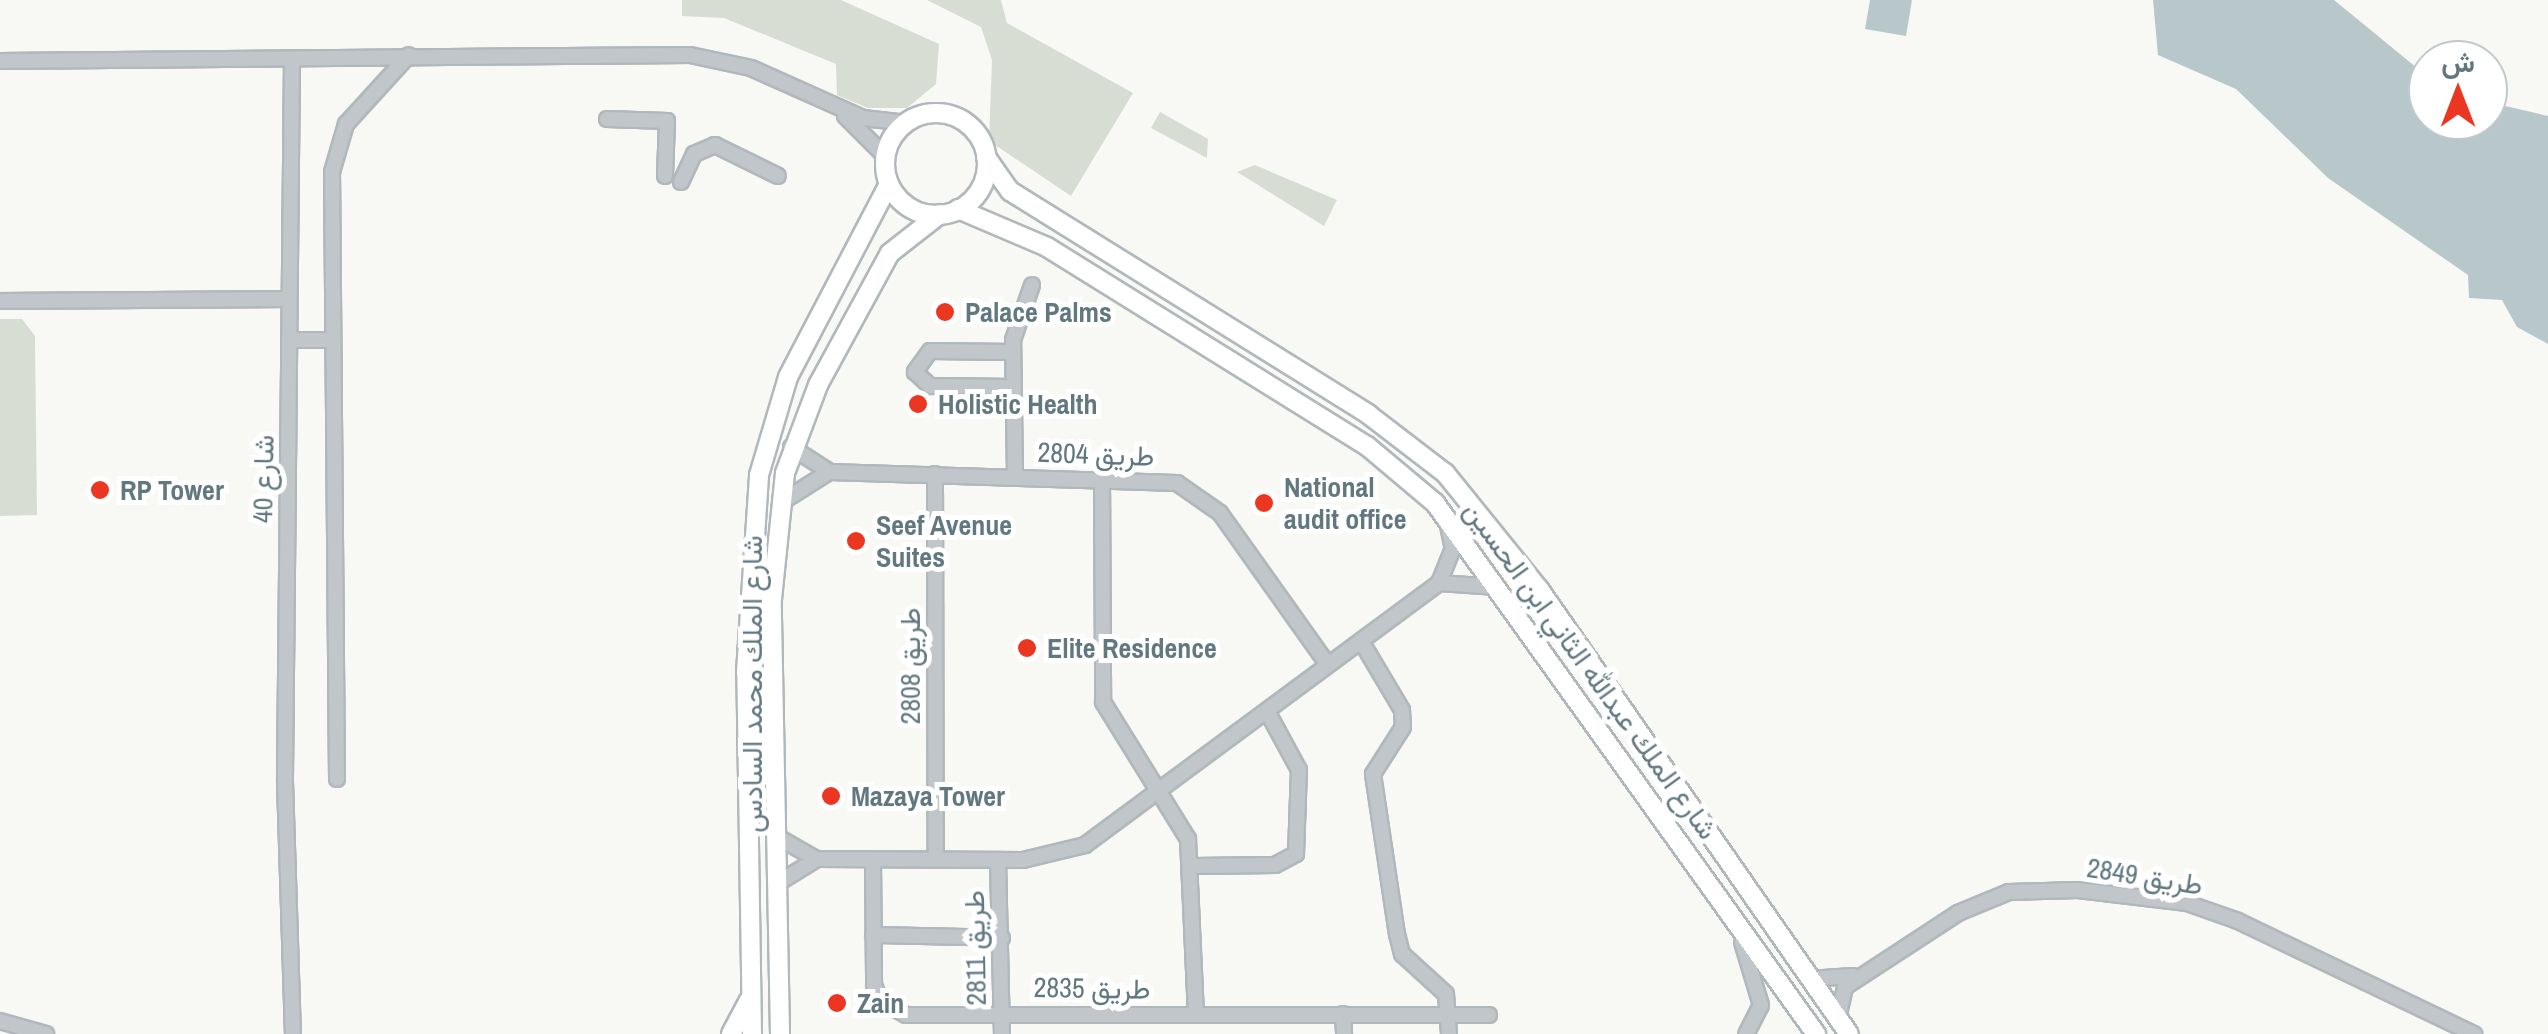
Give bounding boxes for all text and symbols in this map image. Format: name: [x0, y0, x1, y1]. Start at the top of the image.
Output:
north arrow: [2408, 40, 2508, 140]
text: ش: [2441, 43, 2475, 81]
place label: Palace Palms: [965, 295, 1112, 329]
marker: Palace Palms: [934, 301, 956, 323]
place label: Holistic Health: [938, 387, 1097, 421]
marker: Holistic Health: [907, 393, 929, 415]
street label: شارع 40: [245, 435, 281, 523]
street label: طريق 2804: [1037, 435, 1155, 473]
place label: National audit office: [1284, 470, 1406, 536]
place label: RP Tower: [120, 473, 224, 507]
marker: RP Tower: [89, 479, 111, 501]
marker: National audit office: [1253, 492, 1275, 514]
street label: شارع الملك عبدالله الثاني ابن الحسين: [1457, 494, 1725, 846]
place label: Seef Avenue Suites: [876, 508, 1013, 574]
marker: Seef Avenue Suites: [845, 530, 867, 552]
street label: شارع الملك محمد السادس: [735, 535, 769, 833]
street label: طريق 2808: [893, 608, 927, 724]
place label: Elite Residence: [1047, 631, 1217, 665]
marker: Elite Residence: [1016, 637, 1038, 659]
place label: Mazaya Tower: [851, 779, 1005, 813]
marker: Mazaya Tower: [820, 785, 842, 807]
street label: طريق 2849: [2085, 850, 2205, 902]
street label: طريق 2811: [957, 890, 993, 1006]
street label: طريق 2835: [1033, 970, 1151, 1006]
place label: Zain: [857, 986, 904, 1020]
marker: Zain: [826, 992, 848, 1014]

